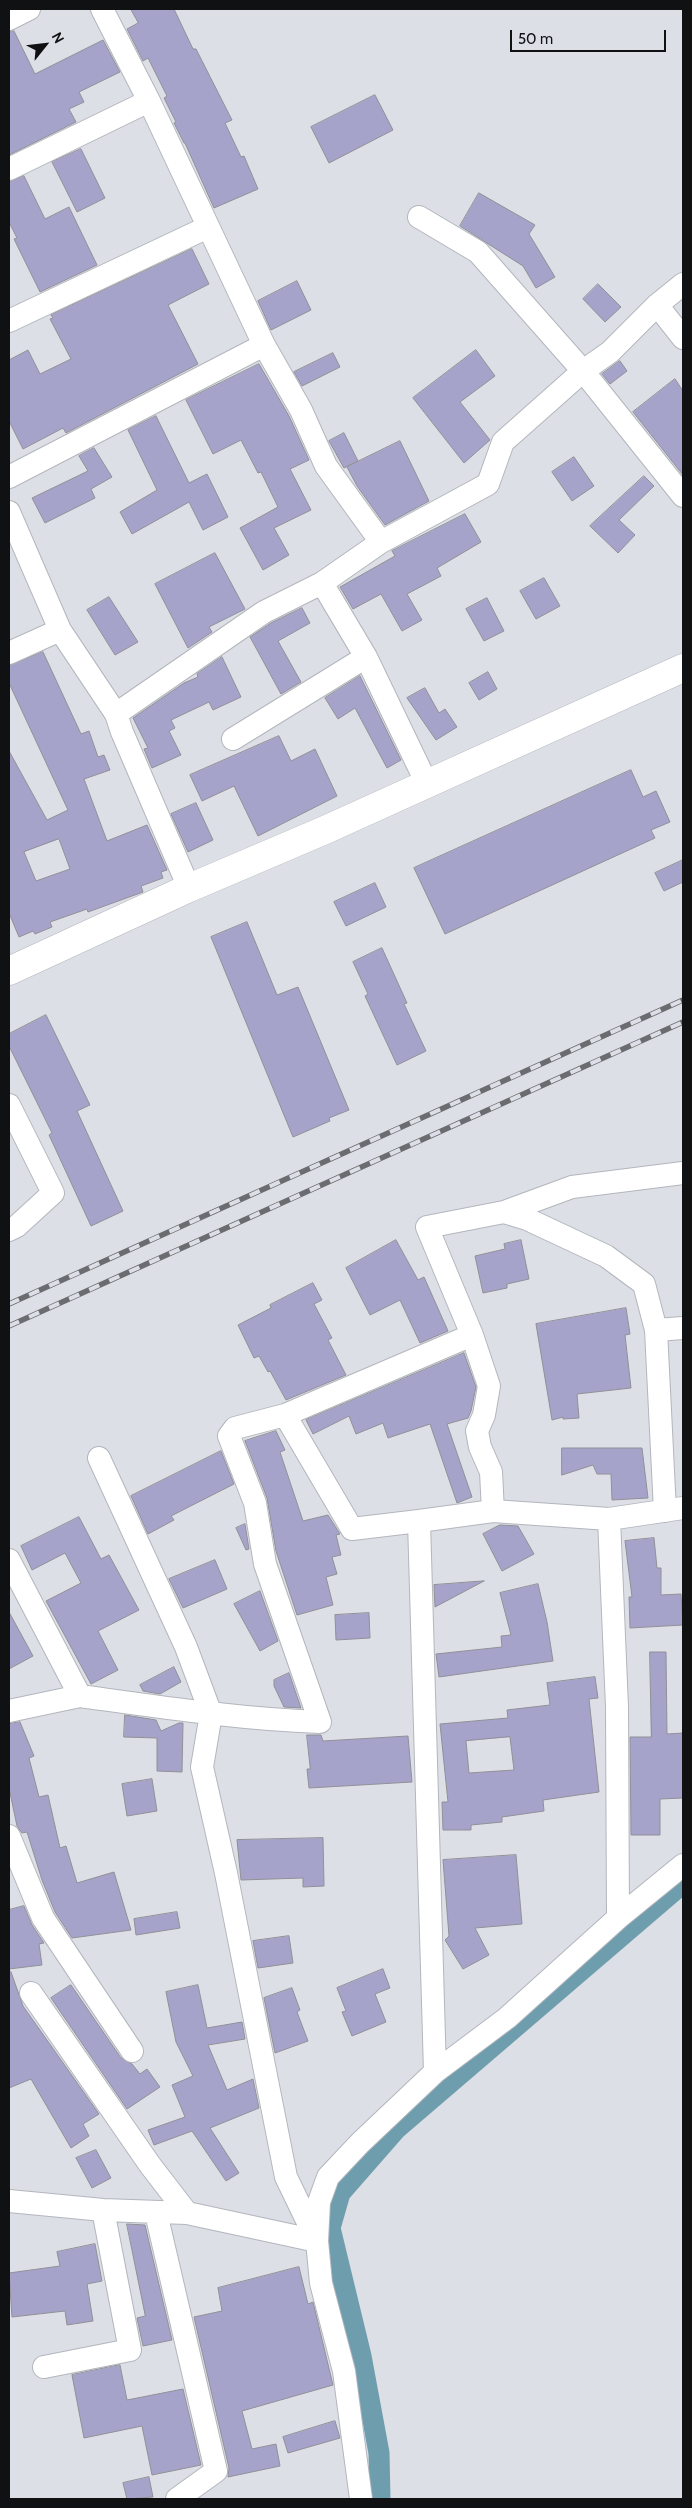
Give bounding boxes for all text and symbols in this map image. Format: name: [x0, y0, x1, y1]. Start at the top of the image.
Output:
north arrow: [20, 20, 70, 70]
scale bar: [512, 20, 668, 52]
text: N: [48, 29, 68, 46]
text: 50 m: [518, 30, 553, 48]

